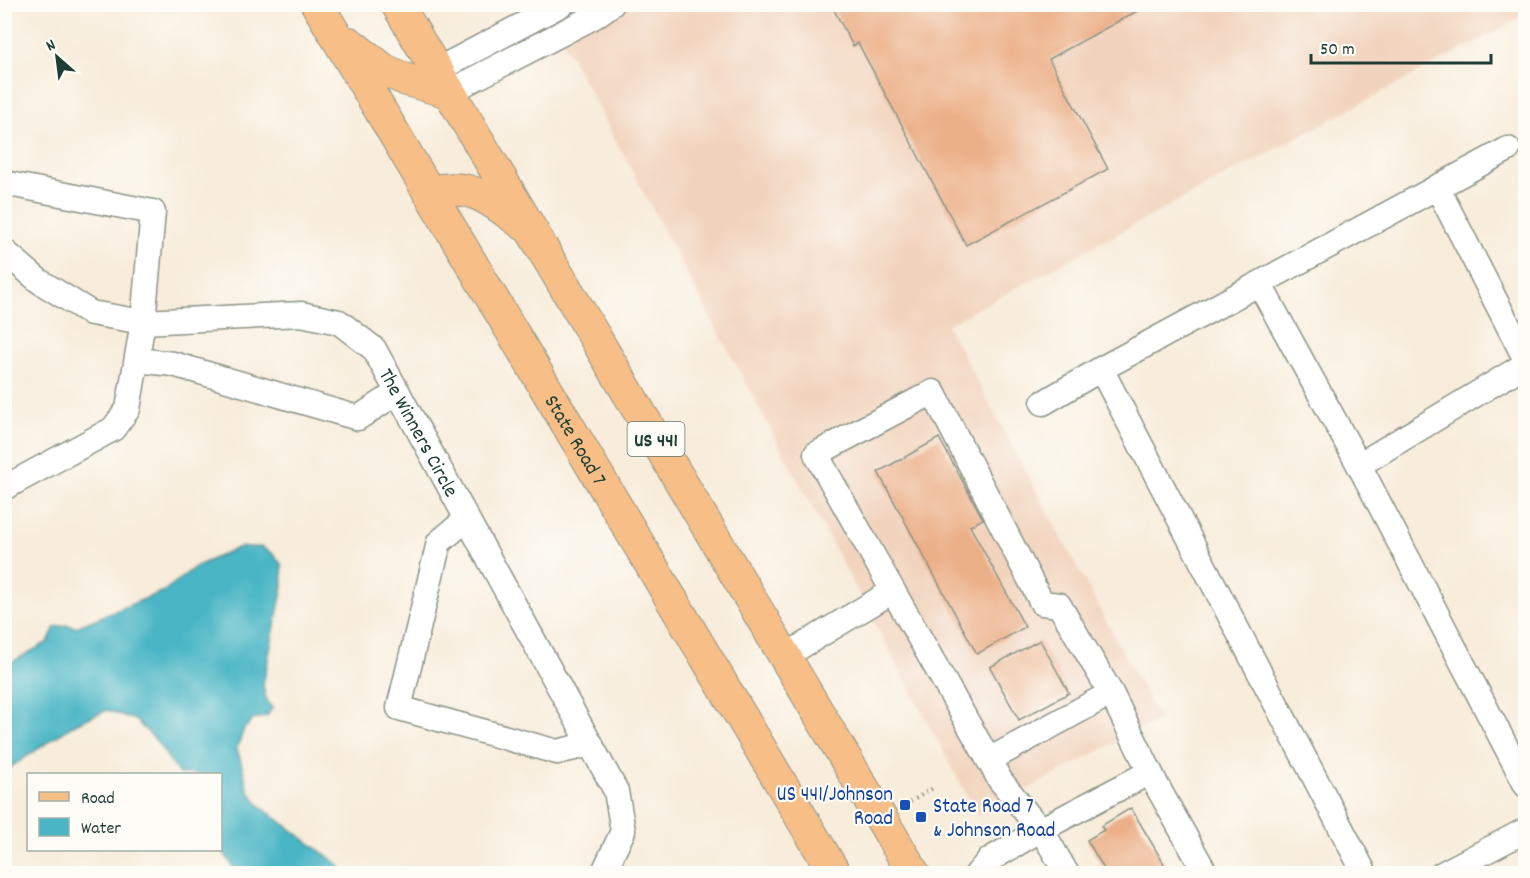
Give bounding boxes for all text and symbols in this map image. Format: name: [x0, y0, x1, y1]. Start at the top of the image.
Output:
north arrow: [27, 27, 87, 87]
scale bar: [1311, 27, 1491, 65]
text: N: [42, 34, 60, 58]
text: 50 m: [1320, 38, 1355, 63]
street label: The Winners Circle: [369, 364, 464, 503]
street label: State Road 7: [535, 390, 612, 492]
road number: US 441: [628, 422, 684, 456]
legend: [27, 773, 222, 851]
place label: US 441/Johnson Road: [777, 781, 893, 835]
text: Road: [81, 787, 115, 812]
place label: State Road 7 & Johnson Road: [933, 793, 1055, 847]
marker: US 441/Johnson Road: [898, 798, 912, 812]
marker: State Road 7 & Johnson Road: [914, 810, 928, 824]
text: Water: [81, 817, 121, 842]

